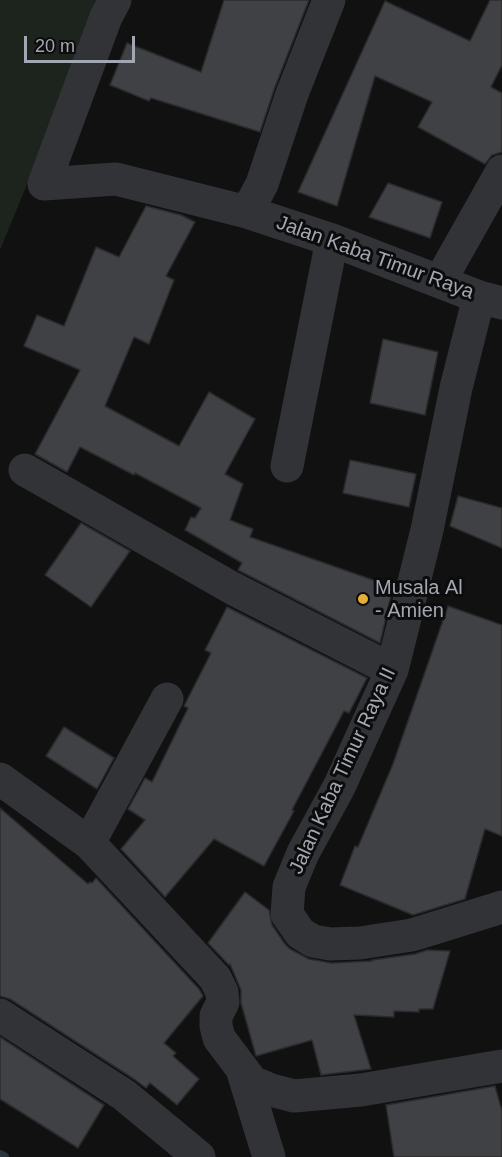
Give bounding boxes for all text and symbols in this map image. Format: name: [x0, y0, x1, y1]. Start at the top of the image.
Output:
scale bar: [27, 24, 138, 62]
text: 20 m: [35, 36, 75, 56]
street label: Jalan Kaba Timur Raya: [273, 211, 477, 305]
place label: Musala Al - Amien: [375, 576, 463, 623]
marker: Musala Al - Amien: [356, 592, 370, 606]
street label: Jalan Kaba Timur Raya II: [285, 664, 401, 878]

